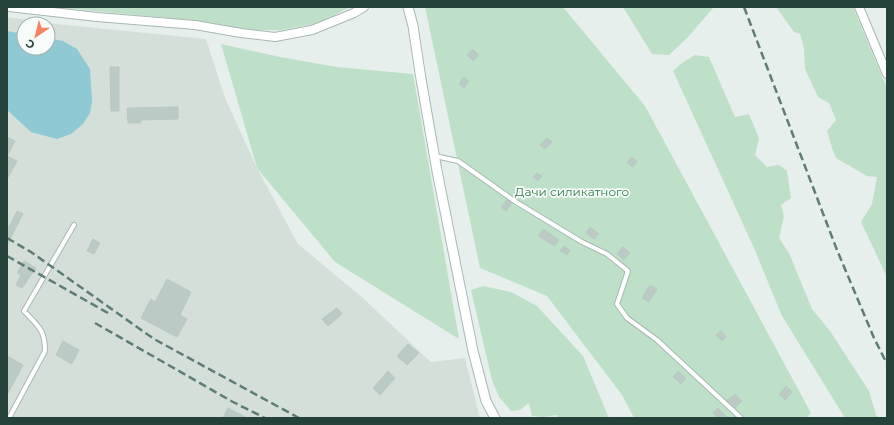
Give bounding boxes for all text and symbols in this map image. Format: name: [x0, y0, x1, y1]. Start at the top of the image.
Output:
north arrow: [16, 16, 56, 56]
text: С: [23, 36, 38, 52]
park label: Дачи силикатного: [515, 184, 629, 199]

